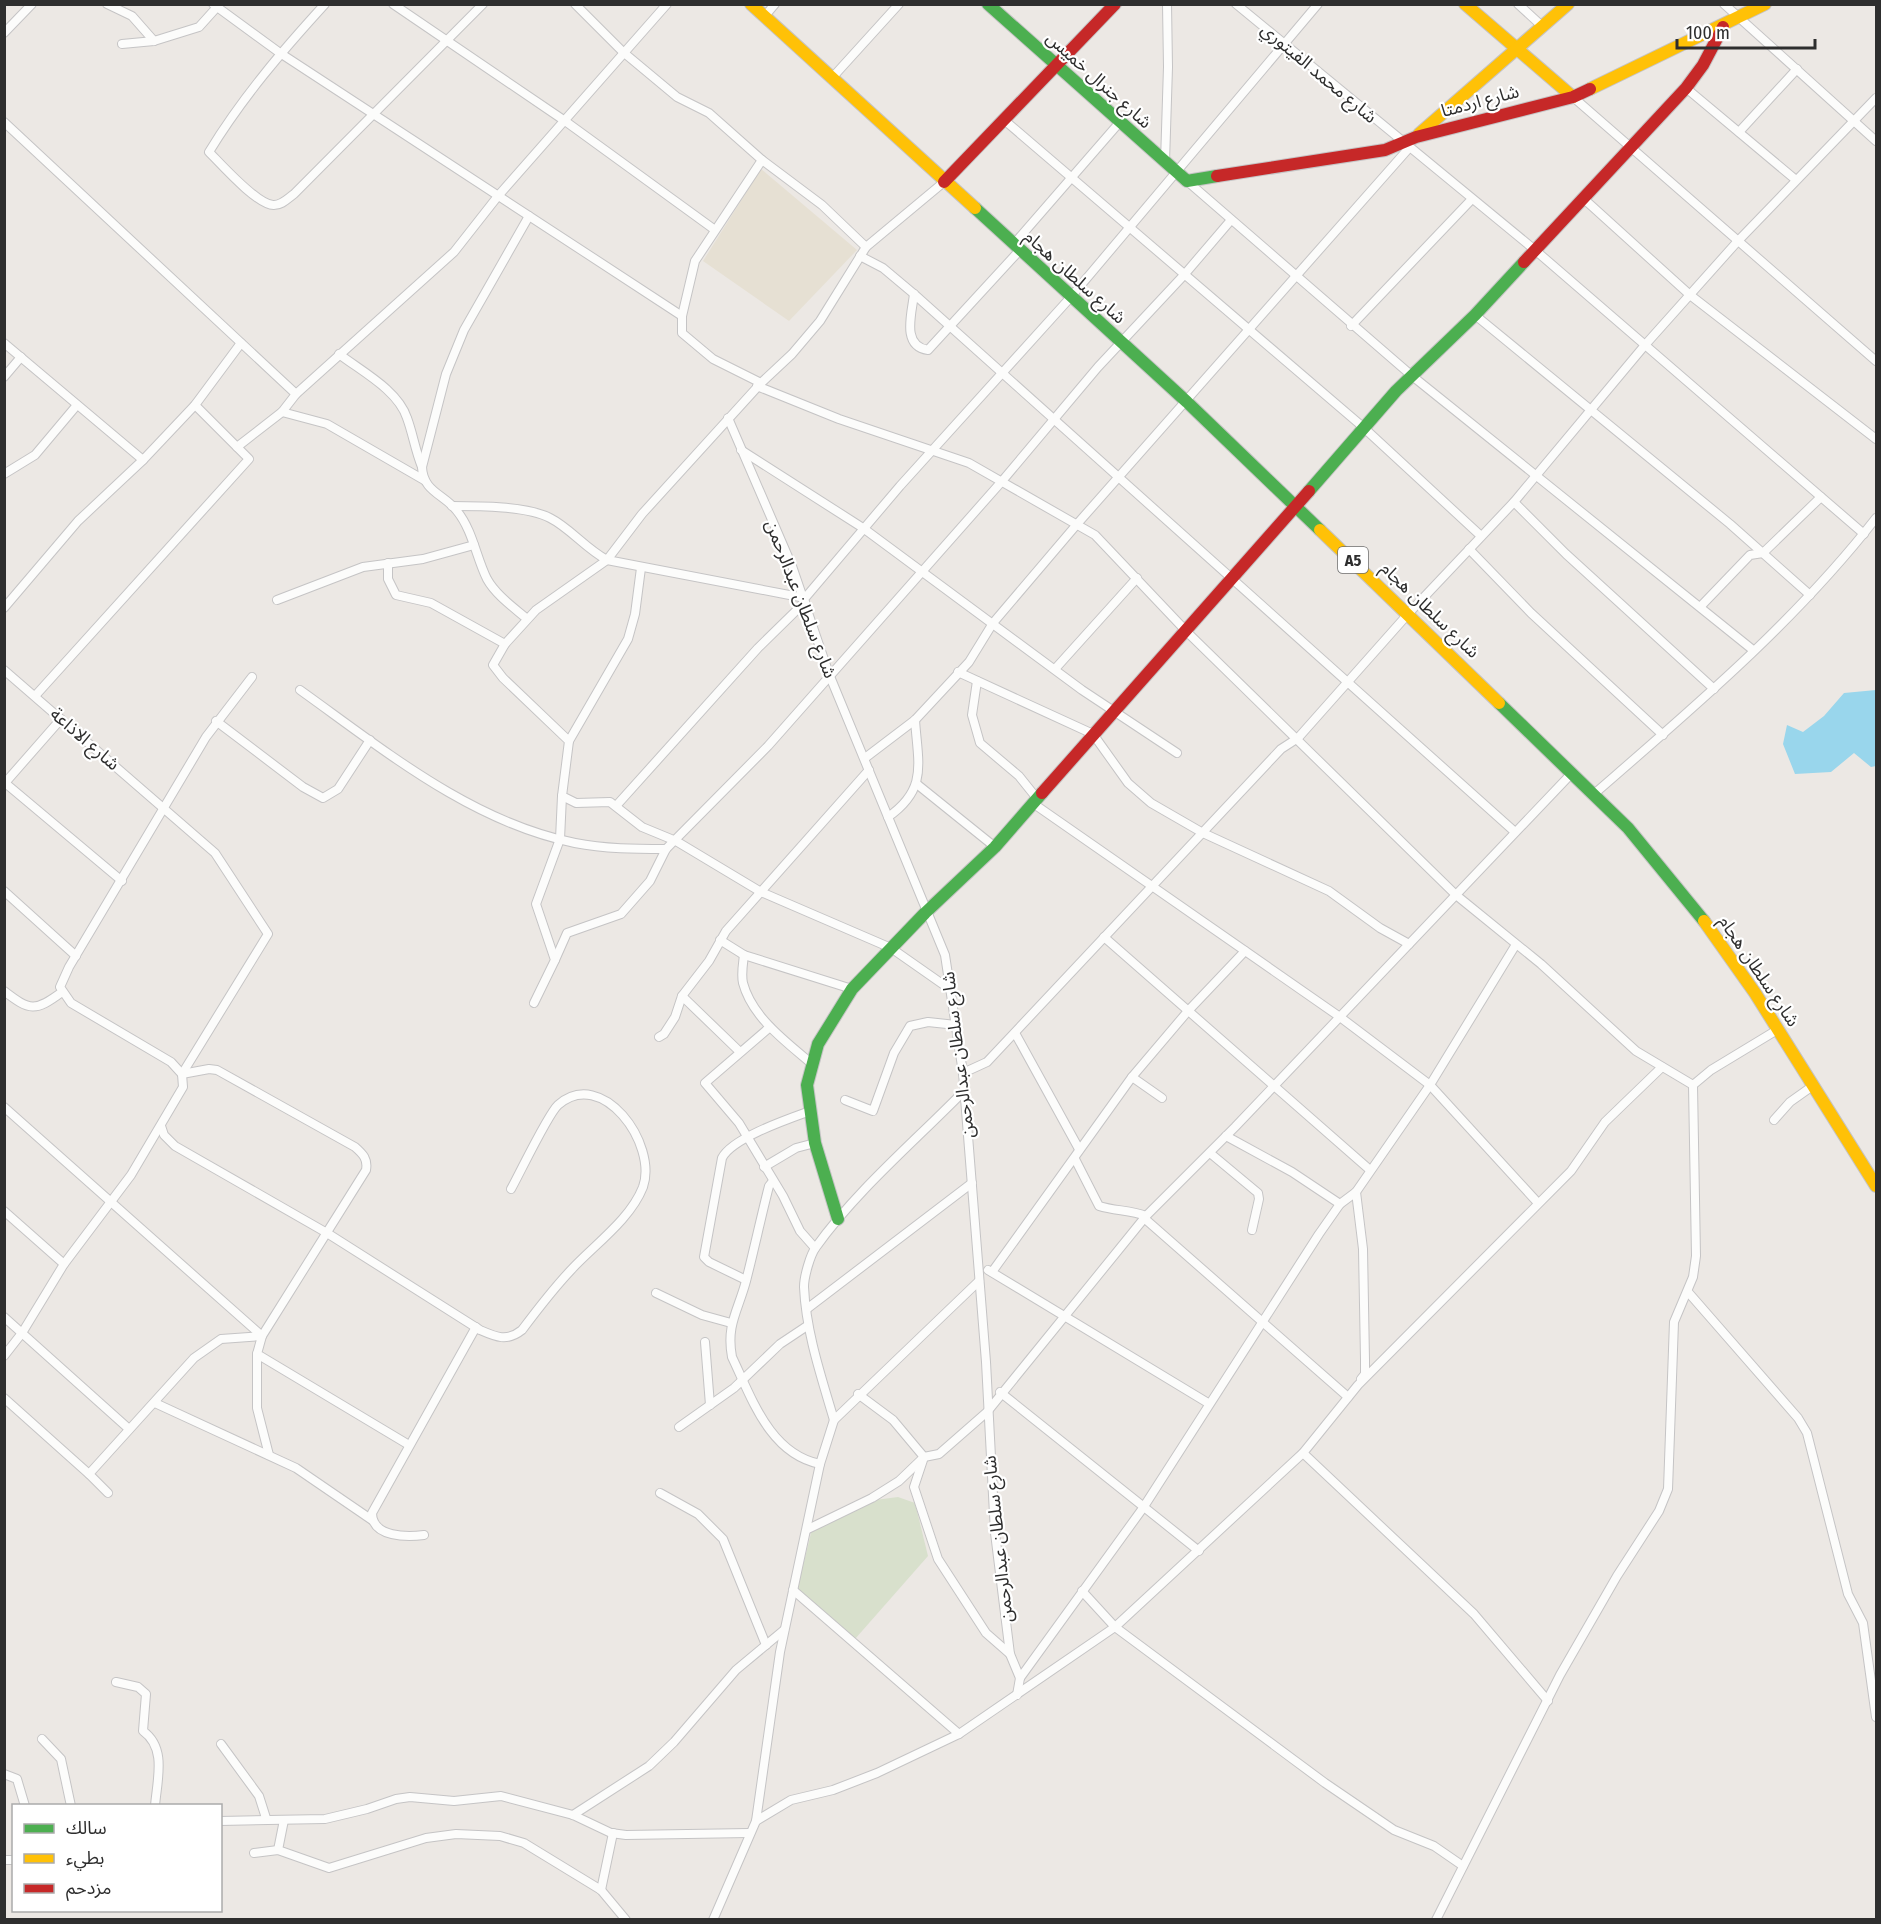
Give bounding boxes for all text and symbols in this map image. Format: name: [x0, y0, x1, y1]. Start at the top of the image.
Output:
scale bar: [1677, 12, 1815, 50]
street label: شارع محمد الفيتوري: [1255, 18, 1381, 130]
text: 100 m: [1686, 22, 1730, 44]
street label: شارع جنرال خميس: [1040, 27, 1156, 135]
street label: شارع اردمتا: [1439, 80, 1522, 125]
street label: شارع سلطان هجام: [1018, 226, 1130, 331]
street label: شارع سلطان عبدالرحمن: [758, 517, 841, 682]
road number: A5: [1338, 547, 1368, 573]
street label: شارع سلطان هجام: [1374, 557, 1484, 665]
street label: شارع الاذاعة: [44, 703, 124, 777]
street label: شارع سلطان هجام: [1711, 911, 1804, 1032]
street label: شارع سلطان عبدالرحمن: [937, 970, 982, 1140]
street label: شارع سلطان عبدالرحمن: [978, 1454, 1021, 1624]
legend: [12, 1804, 222, 1912]
text: سالك: [66, 1817, 107, 1839]
text: بطيء: [66, 1847, 104, 1871]
text: مزدحم: [66, 1877, 111, 1901]

